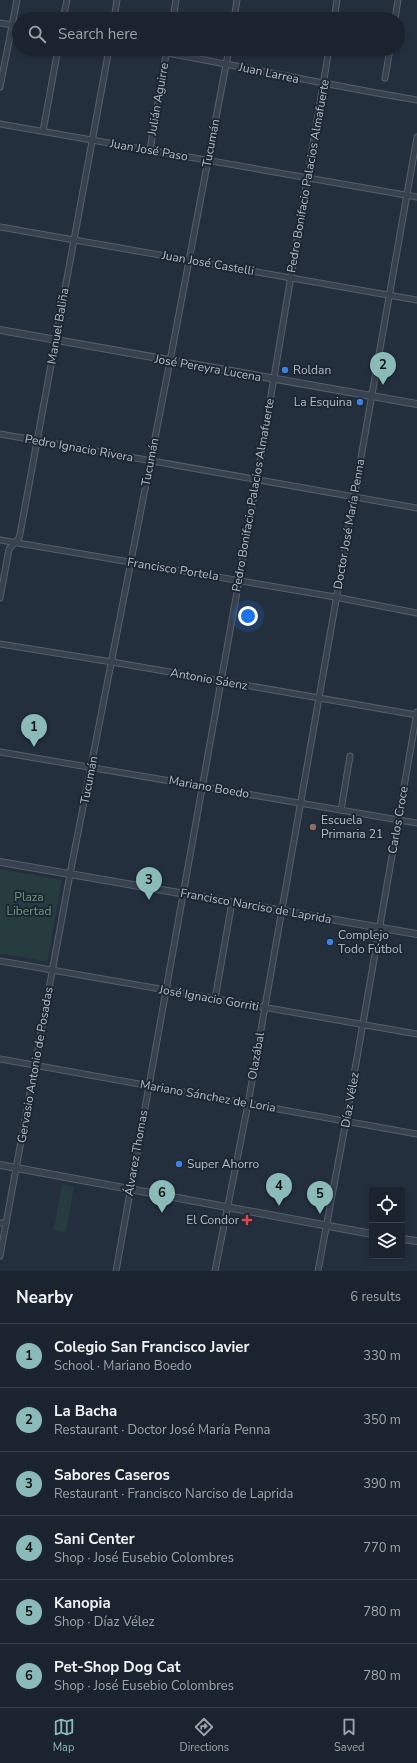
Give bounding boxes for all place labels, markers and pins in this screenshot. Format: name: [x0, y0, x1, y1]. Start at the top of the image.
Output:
pin: 2: [370, 352, 396, 385]
place label: Roldan: [293, 362, 331, 378]
marker: Roldan: [280, 365, 290, 375]
place label: La Esquina: [294, 394, 352, 410]
marker: La Esquina: [355, 397, 365, 407]
pin: 1: [21, 714, 47, 747]
place label: Escuela Primaria 21: [321, 812, 383, 842]
marker: Escuela Primaria 21: [308, 822, 318, 832]
pin: 3: [136, 867, 162, 900]
place label: Complejo Todo Fútbol: [338, 927, 403, 957]
marker: Complejo Todo Fútbol: [325, 937, 335, 947]
place label: Super Ahorro: [187, 1156, 260, 1172]
marker: Super Ahorro: [174, 1159, 184, 1169]
pin: 4: [266, 1173, 292, 1206]
pin: 6: [149, 1180, 175, 1213]
pin: 5: [307, 1181, 333, 1214]
place label: El Condor: [186, 1212, 240, 1228]
marker: El Condor: [242, 1215, 252, 1225]

